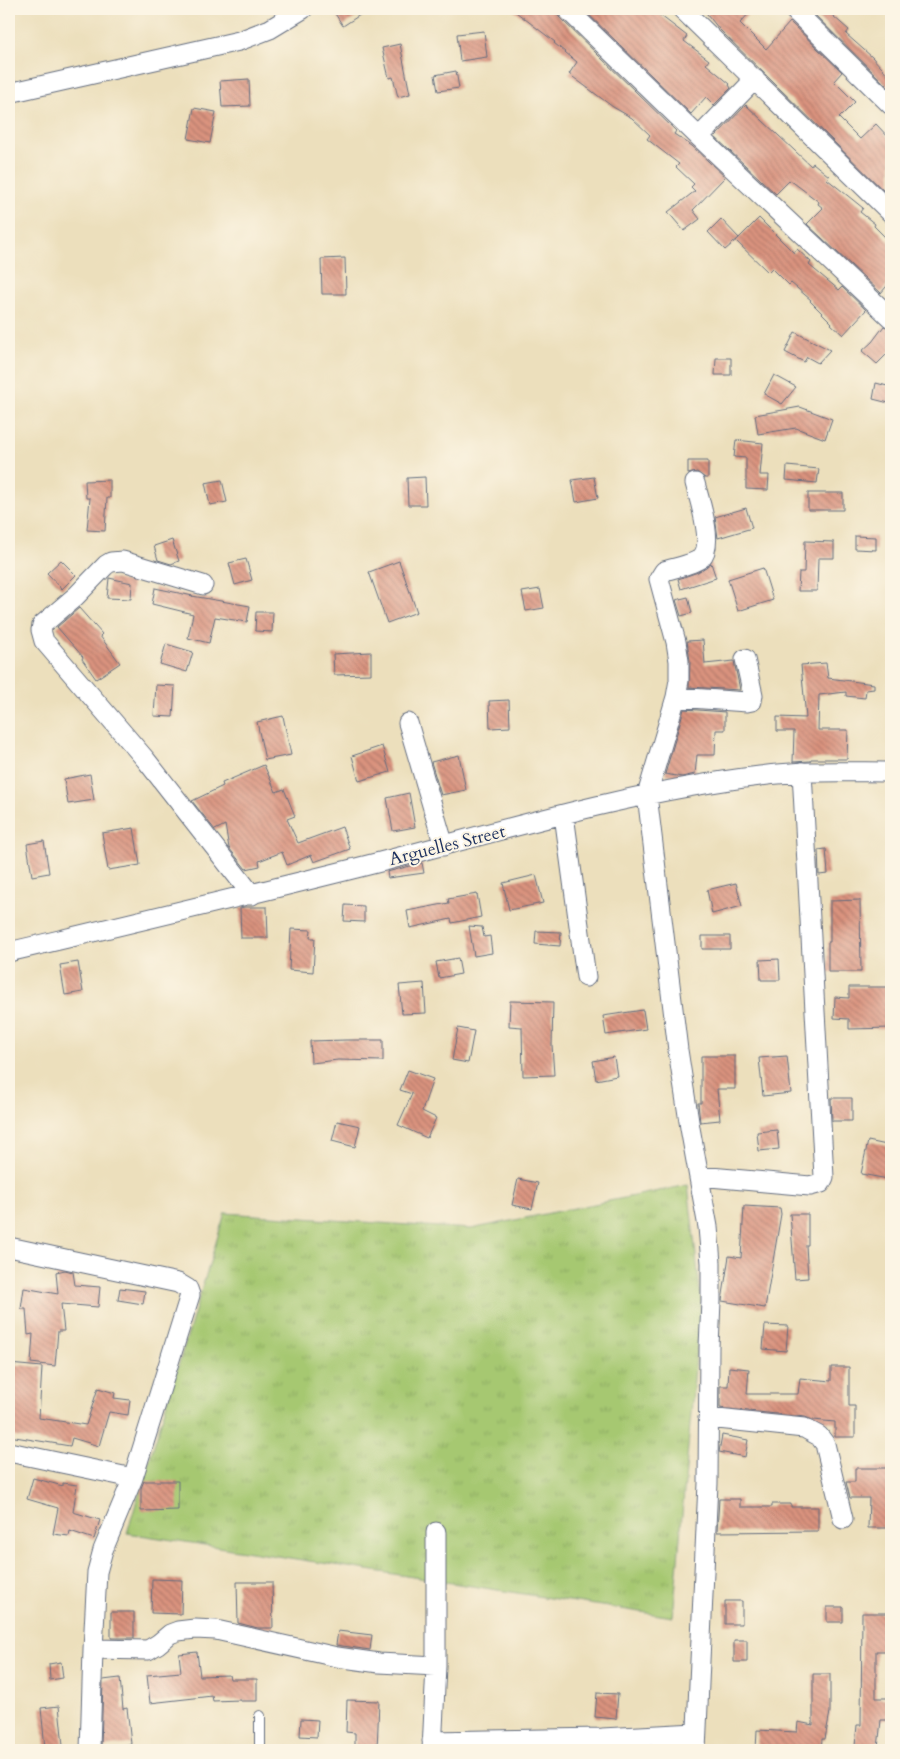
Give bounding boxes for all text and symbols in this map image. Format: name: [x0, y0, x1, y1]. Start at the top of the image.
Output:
street label: Arguelles Street: [386, 819, 508, 872]

